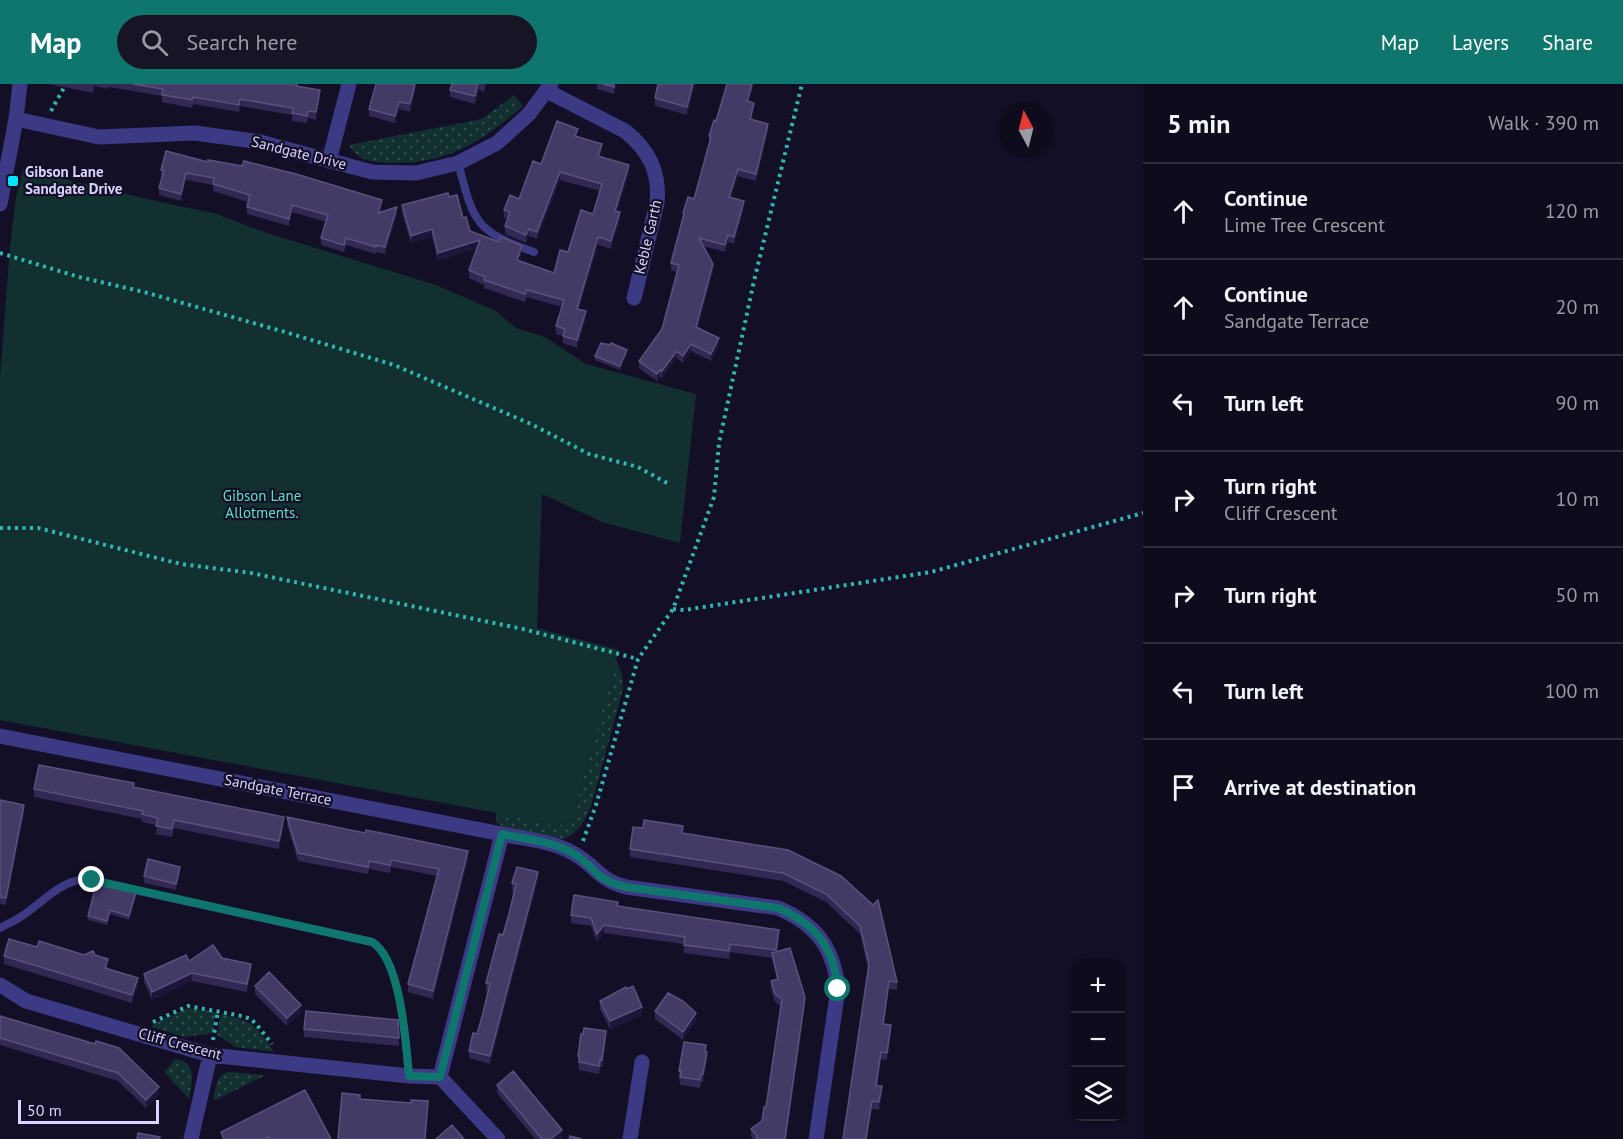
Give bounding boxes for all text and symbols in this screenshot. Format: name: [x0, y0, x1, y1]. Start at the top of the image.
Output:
search box: [117, 15, 537, 69]
text: Map: [30, 24, 81, 61]
icon: search: [138, 26, 171, 59]
text: Search here: [186, 28, 297, 56]
text: Map: [1381, 29, 1419, 56]
text: Layers: [1452, 29, 1509, 56]
text: Share: [1542, 29, 1593, 56]
north arrow: [999, 102, 1053, 156]
text: 5 min: [1167, 107, 1230, 140]
text: Walk · 390 m: [1488, 110, 1599, 136]
street label: Sandgate Drive: [250, 132, 349, 174]
place label: Gibson Lane Sandgate Drive: [25, 162, 123, 198]
marker: Gibson Lane Sandgate Drive: [6, 174, 20, 188]
text: Continue: [1224, 184, 1308, 212]
icon: ahead: [1167, 195, 1200, 228]
street label: Keble Garth: [630, 198, 665, 276]
text: 120 m: [1545, 198, 1599, 224]
text: Lime Tree Crescent: [1224, 212, 1385, 238]
text: Continue: [1224, 280, 1308, 308]
icon: ahead: [1167, 291, 1200, 324]
text: 20 m: [1556, 294, 1599, 320]
text: Sandgate Terrace: [1224, 308, 1369, 334]
icon: left: [1167, 387, 1200, 420]
text: Turn left: [1224, 389, 1304, 417]
text: 90 m: [1556, 390, 1599, 416]
text: Turn right: [1224, 472, 1316, 500]
icon: right: [1167, 483, 1200, 516]
park label: Gibson Lane Allotments.: [223, 486, 301, 522]
text: 10 m: [1556, 486, 1599, 512]
text: Cliff Crescent: [1224, 500, 1338, 526]
icon: right: [1167, 579, 1200, 612]
text: Turn right: [1224, 581, 1316, 609]
text: 50 m: [1556, 582, 1599, 608]
icon: left: [1167, 675, 1200, 708]
text: Turn left: [1224, 677, 1304, 705]
text: 100 m: [1545, 678, 1599, 704]
street label: Sandgate Terrace: [223, 770, 333, 809]
icon: arrive: [1167, 771, 1200, 804]
text: Arrive at destination: [1224, 773, 1416, 801]
route end: [78, 866, 104, 892]
map controls: [1071, 959, 1125, 1121]
button: +: [1071, 959, 1125, 1013]
route start: [824, 975, 850, 1001]
button: −: [1071, 1013, 1125, 1067]
street label: Cliff Crescent: [137, 1023, 224, 1064]
button: layers: [1071, 1067, 1125, 1121]
scale bar: [18, 1097, 159, 1124]
text: 50 m: [27, 1100, 62, 1120]

